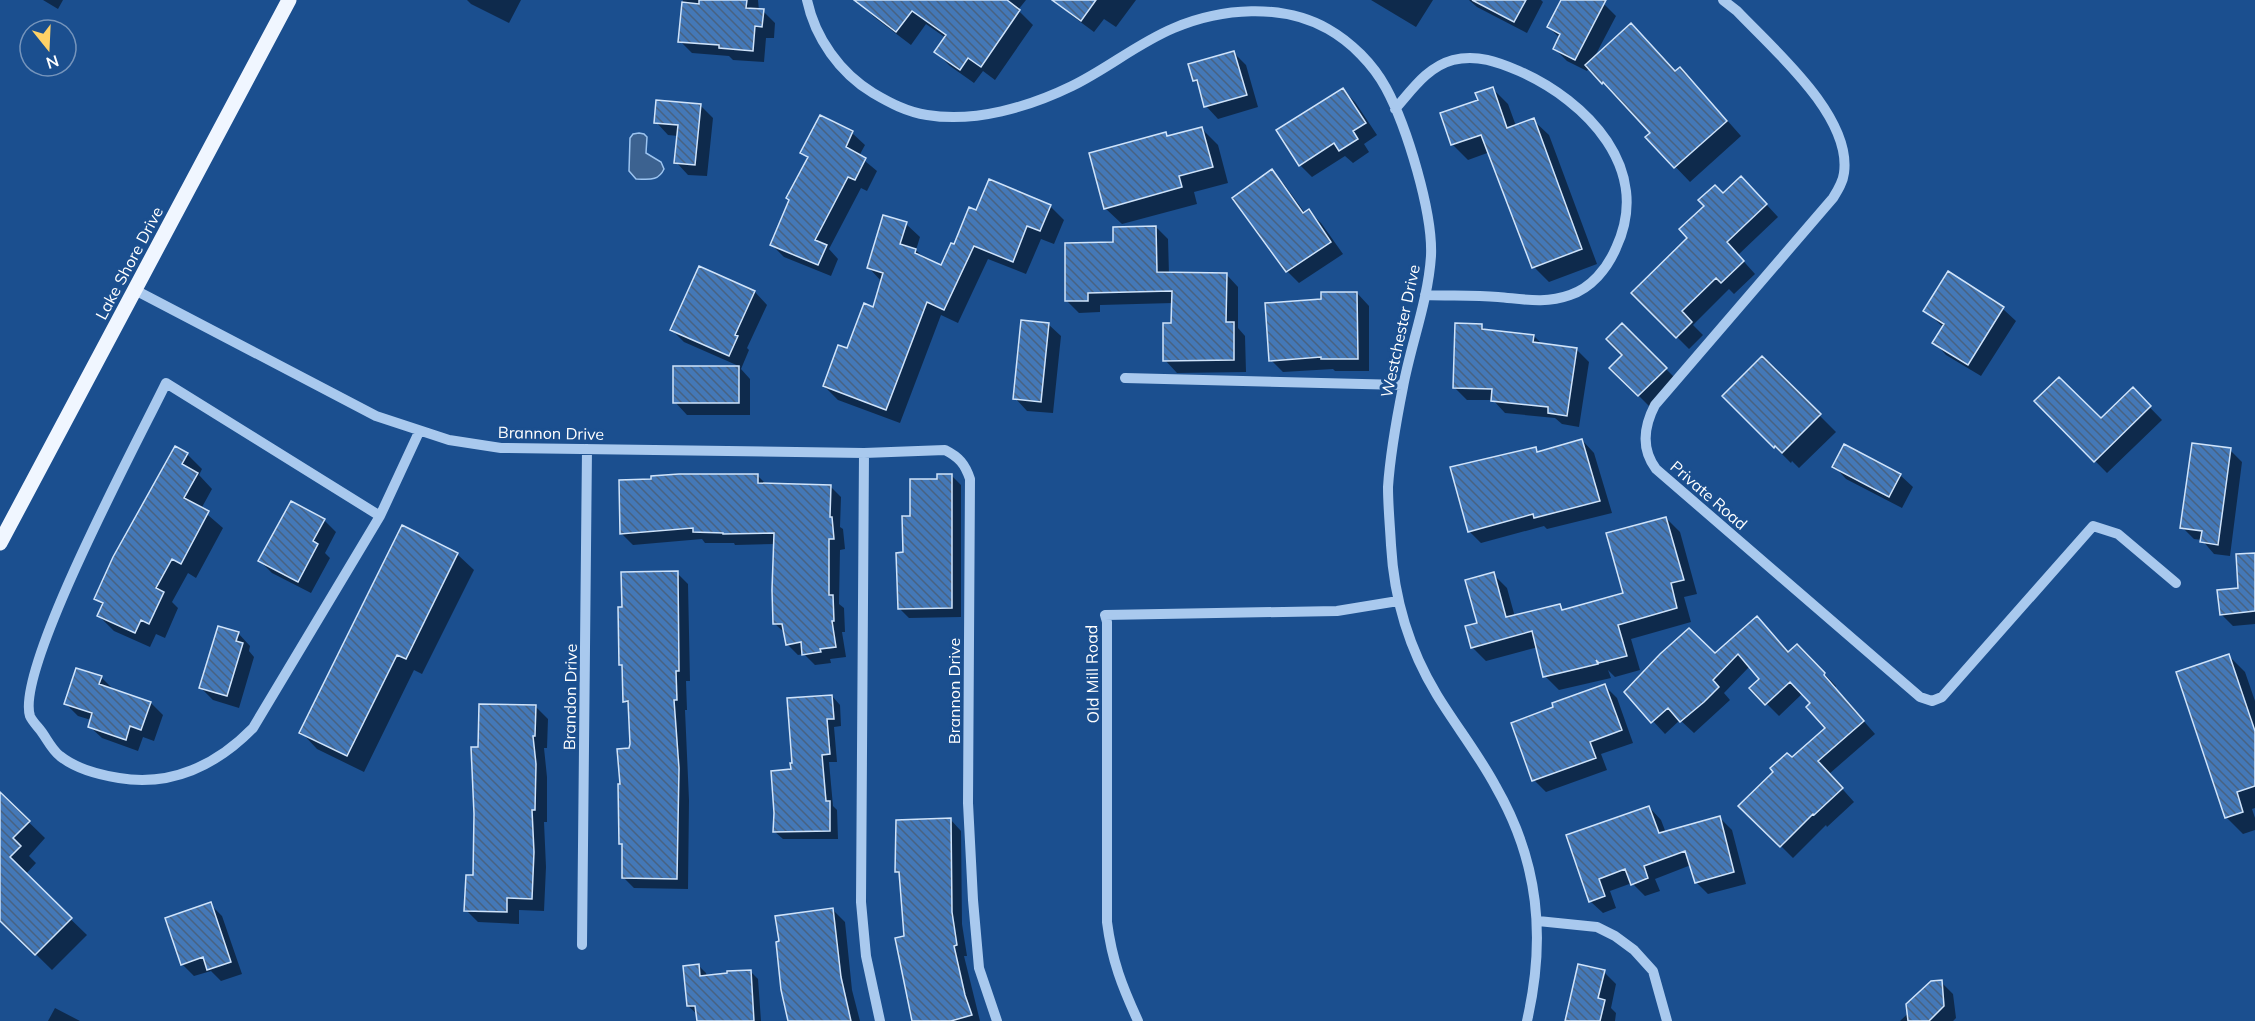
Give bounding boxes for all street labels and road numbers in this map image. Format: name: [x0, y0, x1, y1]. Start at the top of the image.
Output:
street label: Lake Shore Drive: [91, 203, 167, 323]
street label: Westchester Drive: [1376, 263, 1424, 399]
street label: Brannon Drive: [498, 422, 604, 444]
street label: Private Road: [1666, 456, 1752, 534]
street label: Old Mill Road: [1081, 625, 1103, 723]
street label: Brannon Drive: [944, 638, 964, 744]
street label: Brandon Drive: [559, 644, 581, 750]

